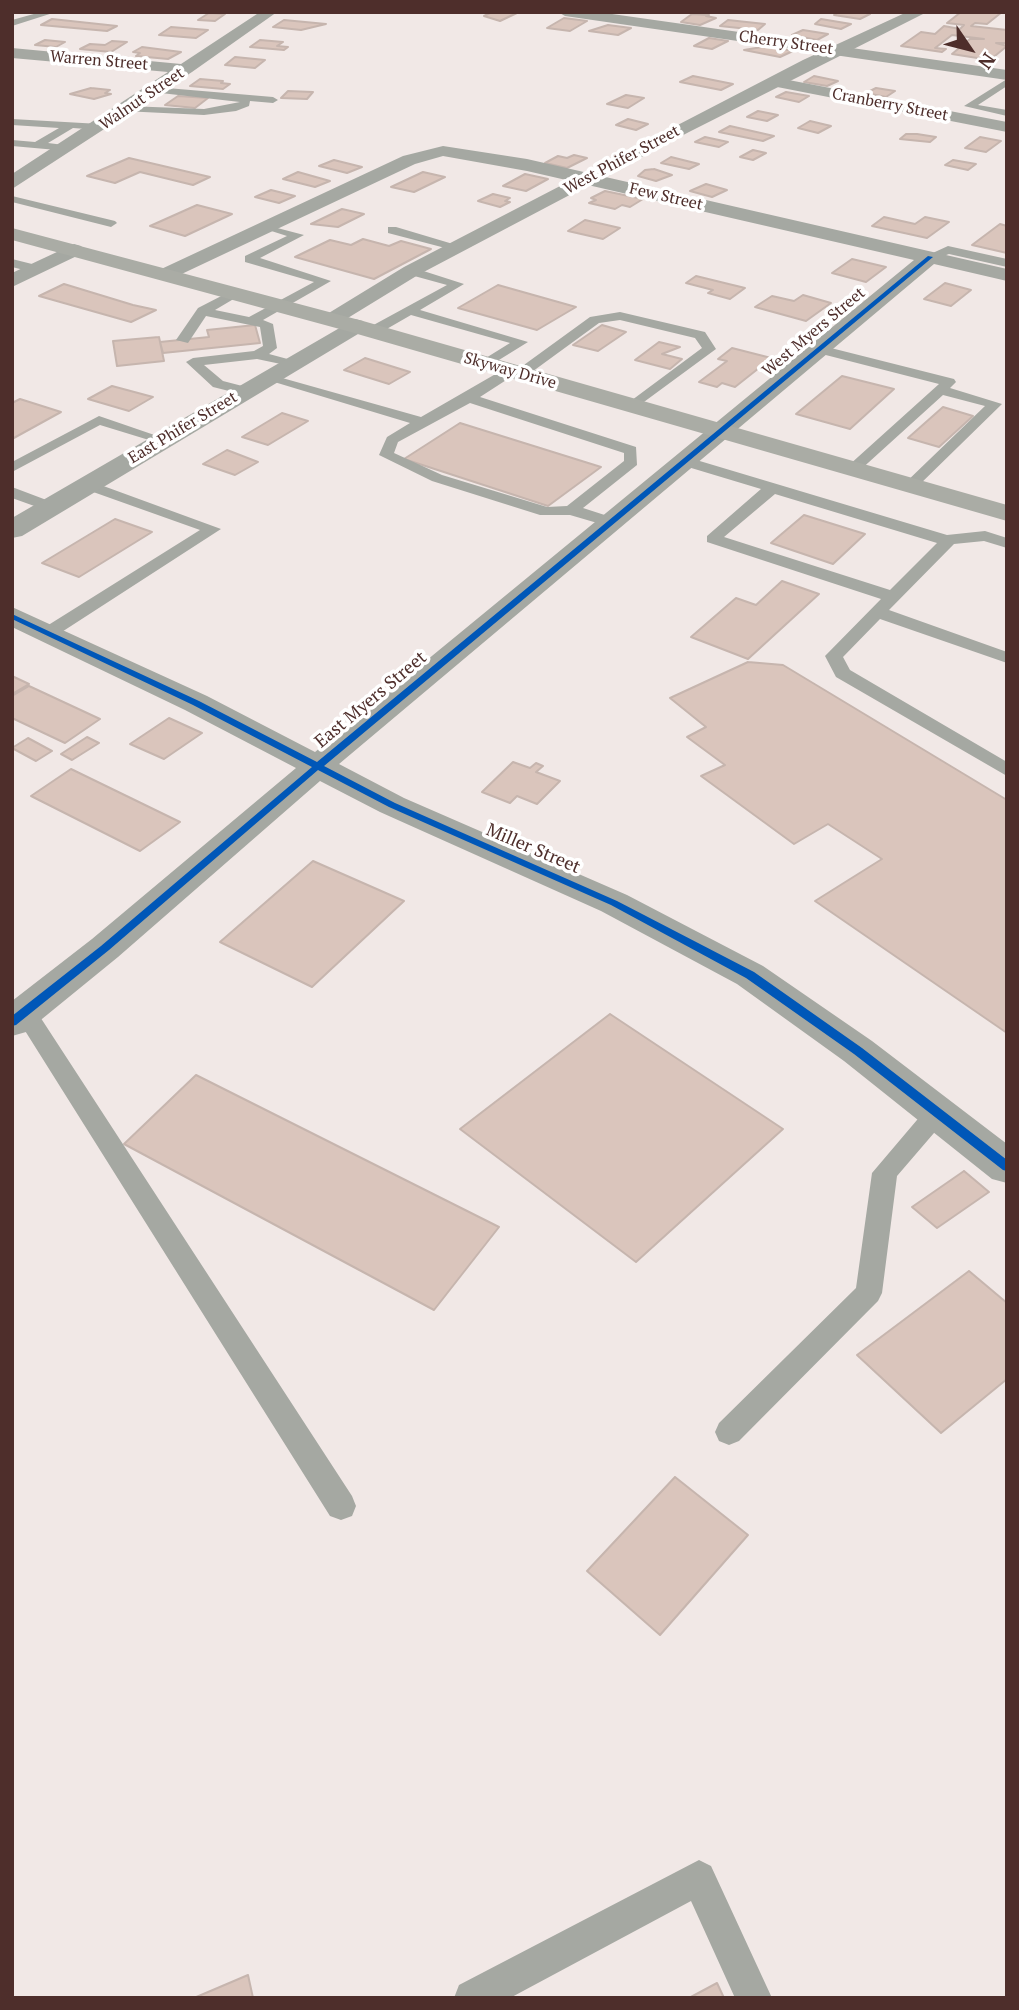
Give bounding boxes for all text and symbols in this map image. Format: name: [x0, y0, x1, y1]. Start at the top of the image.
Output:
north arrow: [935, 14, 1005, 84]
street label: Cherry Street: [738, 27, 834, 59]
street label: Warren Street: [49, 47, 149, 75]
text: N: [973, 48, 1002, 74]
street label: Walnut Street: [96, 64, 188, 134]
street label: Cranberry Street: [830, 84, 950, 126]
street label: West Phifer Street: [561, 121, 683, 199]
street label: Few Street: [627, 179, 705, 215]
street label: West Myers Street: [759, 283, 869, 381]
street label: Skyway Drive: [462, 349, 558, 393]
street label: East Phifer Street: [125, 388, 241, 468]
street label: East Myers Street: [311, 647, 431, 753]
street label: Miller Street: [483, 819, 583, 879]

